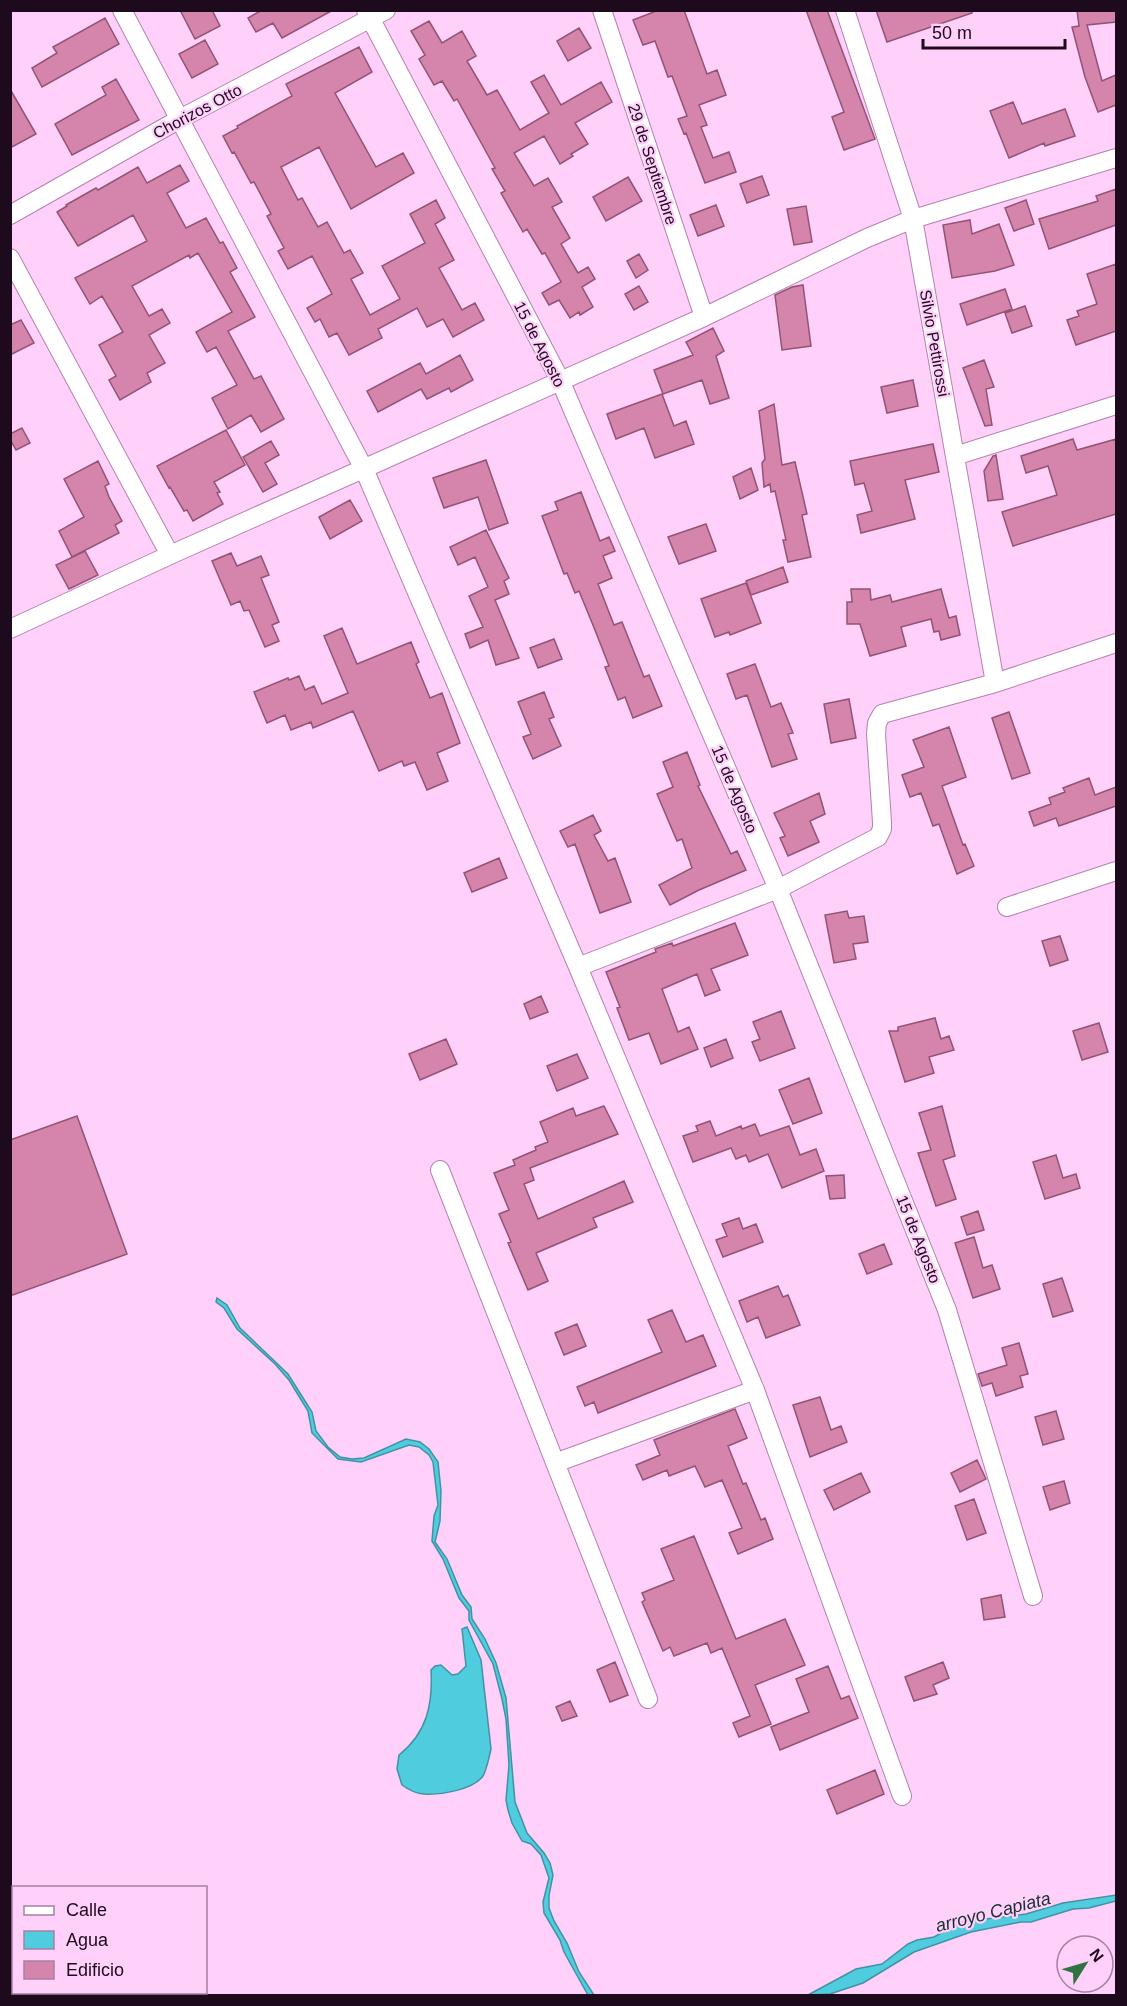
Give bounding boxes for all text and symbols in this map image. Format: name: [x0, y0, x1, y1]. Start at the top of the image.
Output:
scale bar: [923, 12, 1066, 50]
text: 50 m: [932, 23, 972, 43]
street label: Chorizos Otto: [150, 81, 244, 142]
street label: 29 de Septiembre: [625, 101, 680, 227]
street label: Silvio Pettirossi: [917, 288, 952, 398]
street label: 15 de Agosto: [511, 299, 568, 390]
street label: 15 de Agosto: [708, 743, 761, 836]
street label: 15 de Agosto: [893, 1193, 944, 1286]
legend: [12, 1886, 207, 1994]
water label: arroyo Capiata: [933, 1888, 1053, 1936]
text: Calle: [66, 1900, 107, 1920]
text: Agua: [66, 1930, 109, 1950]
north arrow: [1055, 1934, 1115, 1994]
text: N: [1086, 1946, 1107, 1965]
text: Edificio: [66, 1960, 124, 1980]

